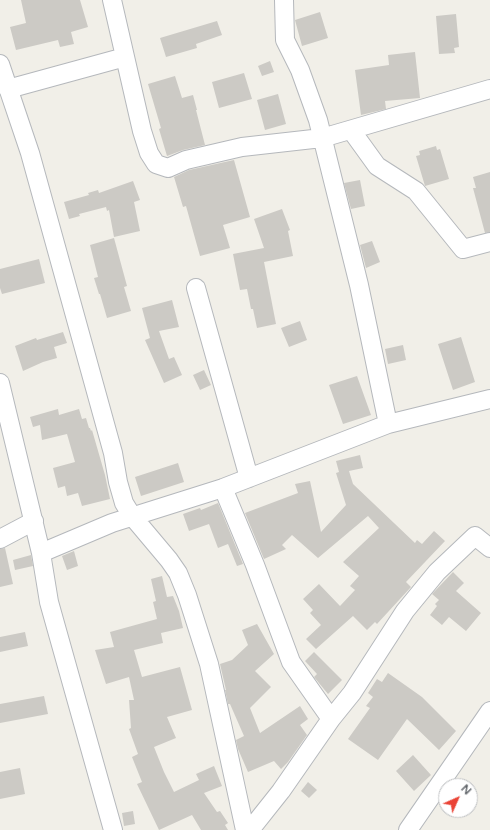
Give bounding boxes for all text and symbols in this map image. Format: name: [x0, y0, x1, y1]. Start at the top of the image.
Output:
north arrow: [438, 778, 478, 818]
text: N: [458, 782, 474, 798]

